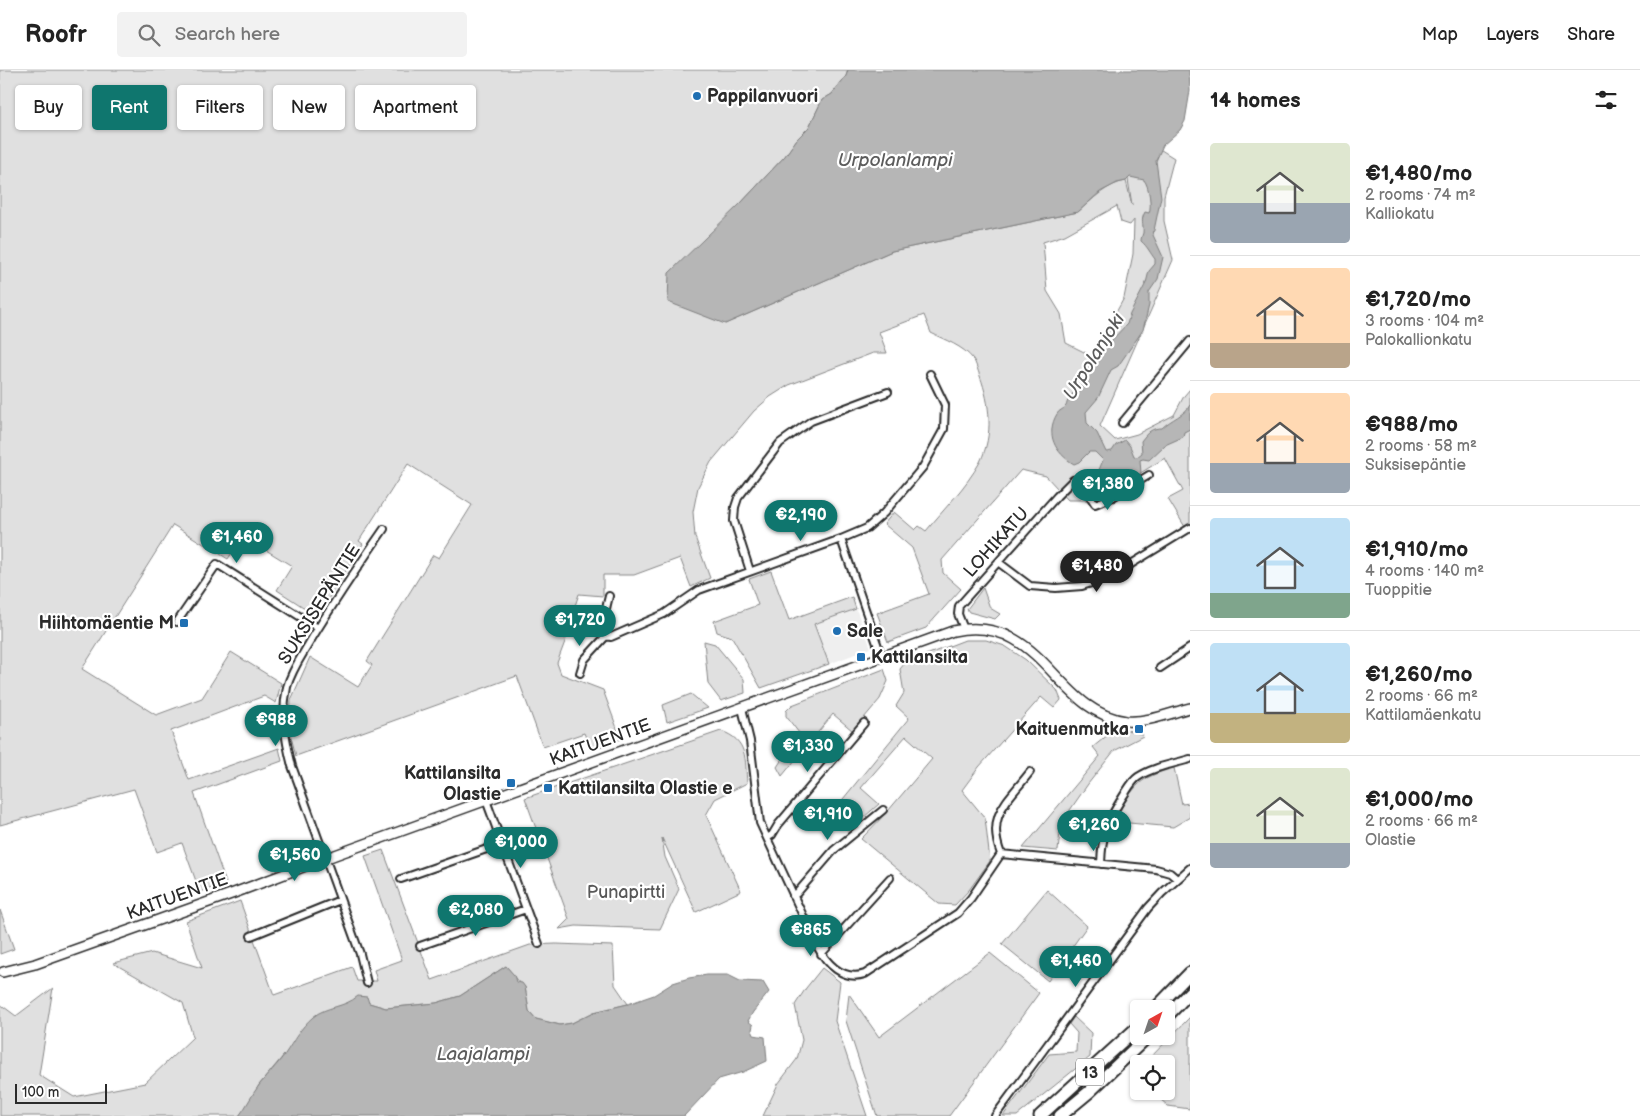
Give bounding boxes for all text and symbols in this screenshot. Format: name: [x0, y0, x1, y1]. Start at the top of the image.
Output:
search box: [117, 12, 467, 57]
text: Roofr: [25, 20, 87, 49]
icon: search: [135, 21, 163, 49]
text: Search here: [175, 23, 280, 46]
text: Map: [1422, 24, 1458, 45]
text: Layers: [1486, 24, 1539, 45]
text: Share: [1567, 24, 1615, 45]
chip: Buy: [15, 85, 82, 130]
chip: Rent: [92, 85, 167, 130]
chip: Filters: [177, 85, 263, 130]
chip: New: [273, 85, 345, 130]
chip: Apartment: [355, 85, 476, 130]
place label: Pappilanvuori: [707, 86, 818, 107]
icon: filters: [1592, 86, 1620, 114]
text: 14 homes: [1210, 88, 1301, 113]
marker: Pappilanvuori: [691, 90, 703, 102]
water label: Urpolanlampi: [838, 149, 953, 172]
text: €1,480/mo: [1365, 161, 1472, 186]
icon: home: [1250, 163, 1310, 223]
text: 2 rooms · 74 m²: [1365, 186, 1476, 205]
text: Kalliokatu: [1365, 205, 1435, 224]
text: €1,720/mo: [1365, 287, 1471, 312]
icon: home: [1250, 288, 1310, 348]
water label: Urpolanjoki: [1059, 309, 1130, 404]
text: 3 rooms · 104 m²: [1365, 312, 1484, 331]
text: Palokallionkatu: [1365, 331, 1472, 350]
text: €988/mo: [1365, 412, 1458, 437]
icon: home: [1250, 413, 1310, 473]
text: 2 rooms · 58 m²: [1365, 437, 1477, 456]
text: Suksisepäntie: [1365, 456, 1466, 475]
pin: €1,380: [1067, 468, 1149, 511]
text: €1,380: [1082, 475, 1134, 494]
pin: €2,190: [760, 500, 842, 542]
street label: LOHIKATU: [959, 503, 1033, 582]
text: €2,190: [775, 506, 827, 525]
pin: €1,460: [196, 522, 278, 564]
text: €1,460: [211, 528, 263, 547]
text: €1,910/mo: [1365, 537, 1468, 562]
icon: home: [1250, 538, 1310, 598]
street label: SUKSISEPÄNTIE: [273, 540, 365, 668]
pin: €1,480: [1056, 550, 1138, 593]
text: €1,480: [1071, 557, 1123, 576]
text: 4 rooms · 140 m²: [1365, 562, 1484, 581]
text: Tuoppitie: [1365, 581, 1432, 600]
pin: €1,720: [539, 604, 621, 647]
text: €1,720: [555, 611, 605, 630]
place label: Hiihtomäentie M: [39, 613, 174, 634]
marker: Hiihtomäentie M: [178, 617, 190, 629]
place label: Sale: [847, 621, 883, 642]
marker: Sale: [831, 625, 843, 637]
place label: Kattilansilta: [871, 647, 968, 668]
marker: Kattilansilta: [855, 651, 867, 663]
text: €1,260/mo: [1365, 662, 1472, 687]
icon: home: [1250, 663, 1310, 723]
text: 2 rooms · 66 m²: [1365, 687, 1478, 706]
pin: €988: [246, 704, 306, 747]
text: Kattilamäenkatu: [1365, 706, 1481, 725]
text: €988: [256, 711, 296, 730]
street label: KAITUENTIE: [547, 714, 654, 770]
place label: Kaituenmutka: [1015, 719, 1129, 740]
marker: Kaituenmutka: [1133, 723, 1145, 735]
pin: €1,330: [767, 730, 849, 773]
text: €1,330: [782, 737, 834, 756]
place label: Kattilansilta Olastie: [404, 763, 501, 805]
marker: Kattilansilta Olastie: [505, 777, 517, 789]
place label: Kattilansilta Olastie e: [558, 778, 733, 799]
marker: Kattilansilta Olastie e: [542, 782, 554, 794]
text: €1,000/mo: [1365, 787, 1473, 812]
icon: home: [1250, 788, 1310, 848]
pin: €1,910: [787, 798, 869, 841]
text: €1,910: [804, 805, 852, 824]
pin: €1,260: [1053, 810, 1135, 852]
text: 2 rooms · 66 m²: [1365, 812, 1478, 831]
text: €1,260: [1068, 816, 1120, 835]
pin: €1,000: [480, 826, 562, 869]
text: Olastie: [1365, 831, 1416, 850]
text: €1,000: [495, 833, 547, 852]
pin: €1,560: [254, 840, 336, 882]
text: €1,560: [269, 846, 321, 865]
street label: KAITUENTIE: [124, 868, 231, 924]
park label: Punapirtti: [587, 882, 665, 903]
pin: €2,080: [435, 894, 517, 937]
text: €2,080: [449, 901, 503, 920]
pin: €865: [781, 914, 841, 957]
text: €865: [791, 921, 831, 940]
pin: €1,460: [1035, 946, 1117, 988]
text: €1,460: [1050, 952, 1102, 971]
north arrow: [1130, 1000, 1175, 1045]
map controls: [1130, 1000, 1175, 1100]
water label: Laajalampi: [437, 1043, 530, 1066]
button: locate: [1130, 1055, 1175, 1100]
road number: 13: [1076, 1059, 1104, 1086]
scale bar: [15, 1081, 108, 1104]
text: 100 m: [22, 1084, 59, 1101]

